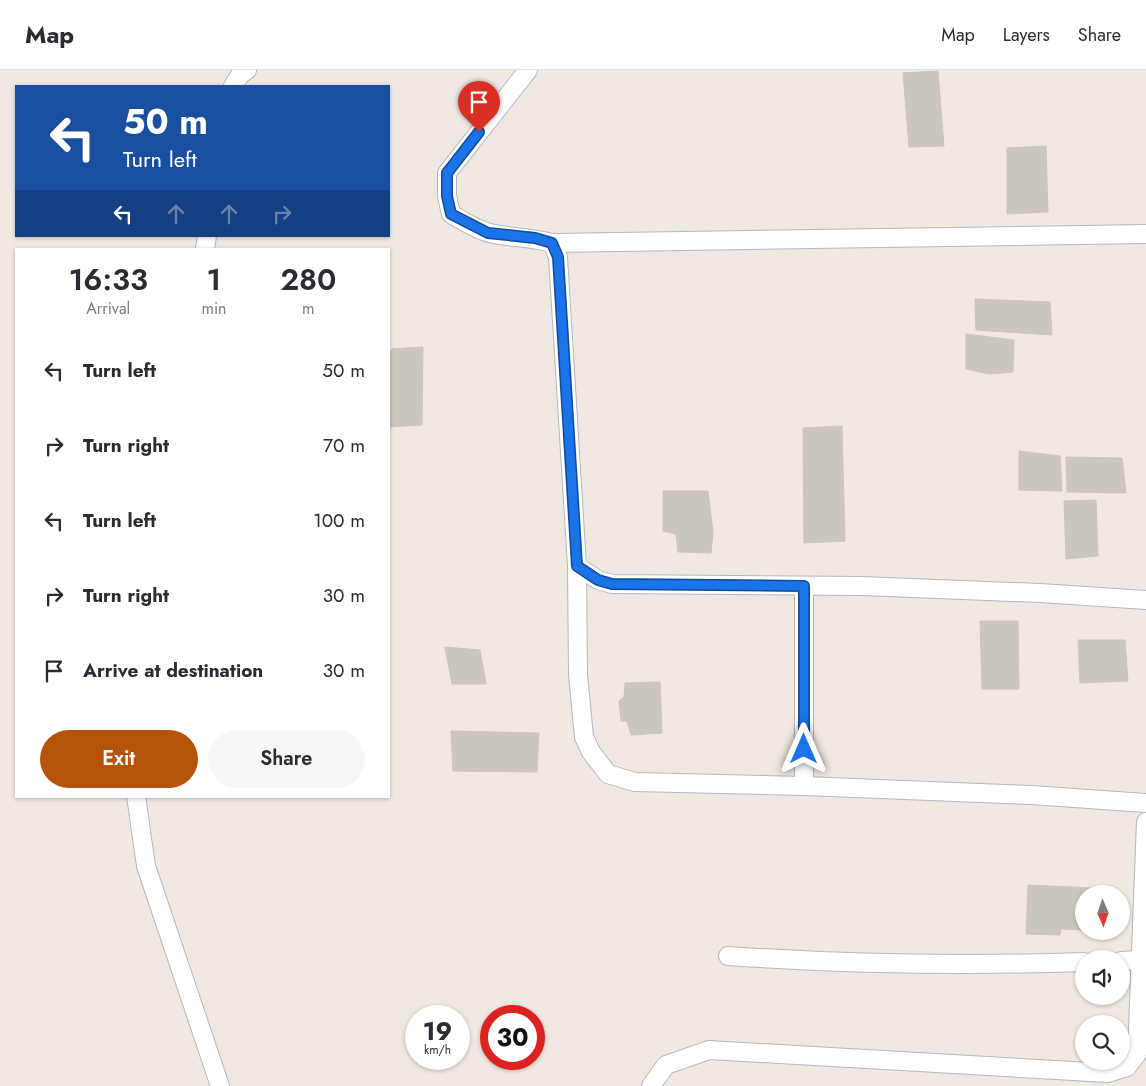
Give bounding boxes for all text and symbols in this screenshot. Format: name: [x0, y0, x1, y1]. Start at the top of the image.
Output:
text: Map: [25, 17, 74, 52]
text: Map: [941, 22, 975, 48]
text: Layers: [1003, 22, 1050, 48]
text: Share: [1078, 22, 1121, 48]
pin: [458, 81, 500, 132]
icon: arrive: [465, 88, 493, 116]
text: 50 m: [123, 97, 208, 147]
icon: left: [40, 105, 105, 170]
text: Turn left: [123, 143, 197, 175]
icon: left: [109, 200, 137, 228]
icon: ahead: [162, 200, 190, 228]
icon: ahead: [215, 200, 243, 228]
icon: right: [268, 200, 296, 228]
text: 16:33: [69, 258, 148, 301]
text: 1: [207, 258, 221, 301]
text: 280: [280, 258, 336, 301]
text: Arrival: [86, 297, 130, 320]
text: min: [201, 297, 227, 320]
text: m: [302, 297, 314, 320]
icon: left: [40, 357, 68, 385]
text: Turn left: [83, 357, 156, 384]
text: 50 m: [322, 357, 365, 384]
icon: right: [40, 432, 68, 460]
text: Turn right: [83, 432, 169, 459]
text: 70 m: [323, 432, 365, 459]
icon: left: [40, 507, 68, 535]
text: Turn left: [83, 507, 156, 534]
text: 100 m: [313, 507, 365, 534]
icon: right: [40, 582, 68, 610]
text: Turn right: [83, 582, 169, 609]
text: 30 m: [323, 582, 365, 609]
icon: arrive: [40, 657, 68, 685]
text: Arrive at destination: [83, 657, 263, 684]
text: 30 m: [323, 657, 365, 684]
position arrow: [777, 722, 829, 774]
button: Exit: [40, 730, 198, 788]
button: Share: [208, 730, 365, 788]
north arrow: [1075, 885, 1130, 940]
map controls: [1075, 885, 1130, 1070]
button: sound: [1075, 950, 1130, 1005]
speed limit sign: 30: [480, 1005, 545, 1070]
text: 19: [423, 1013, 452, 1049]
button: search: [1075, 1015, 1130, 1070]
text: km/h: [424, 1041, 451, 1059]

